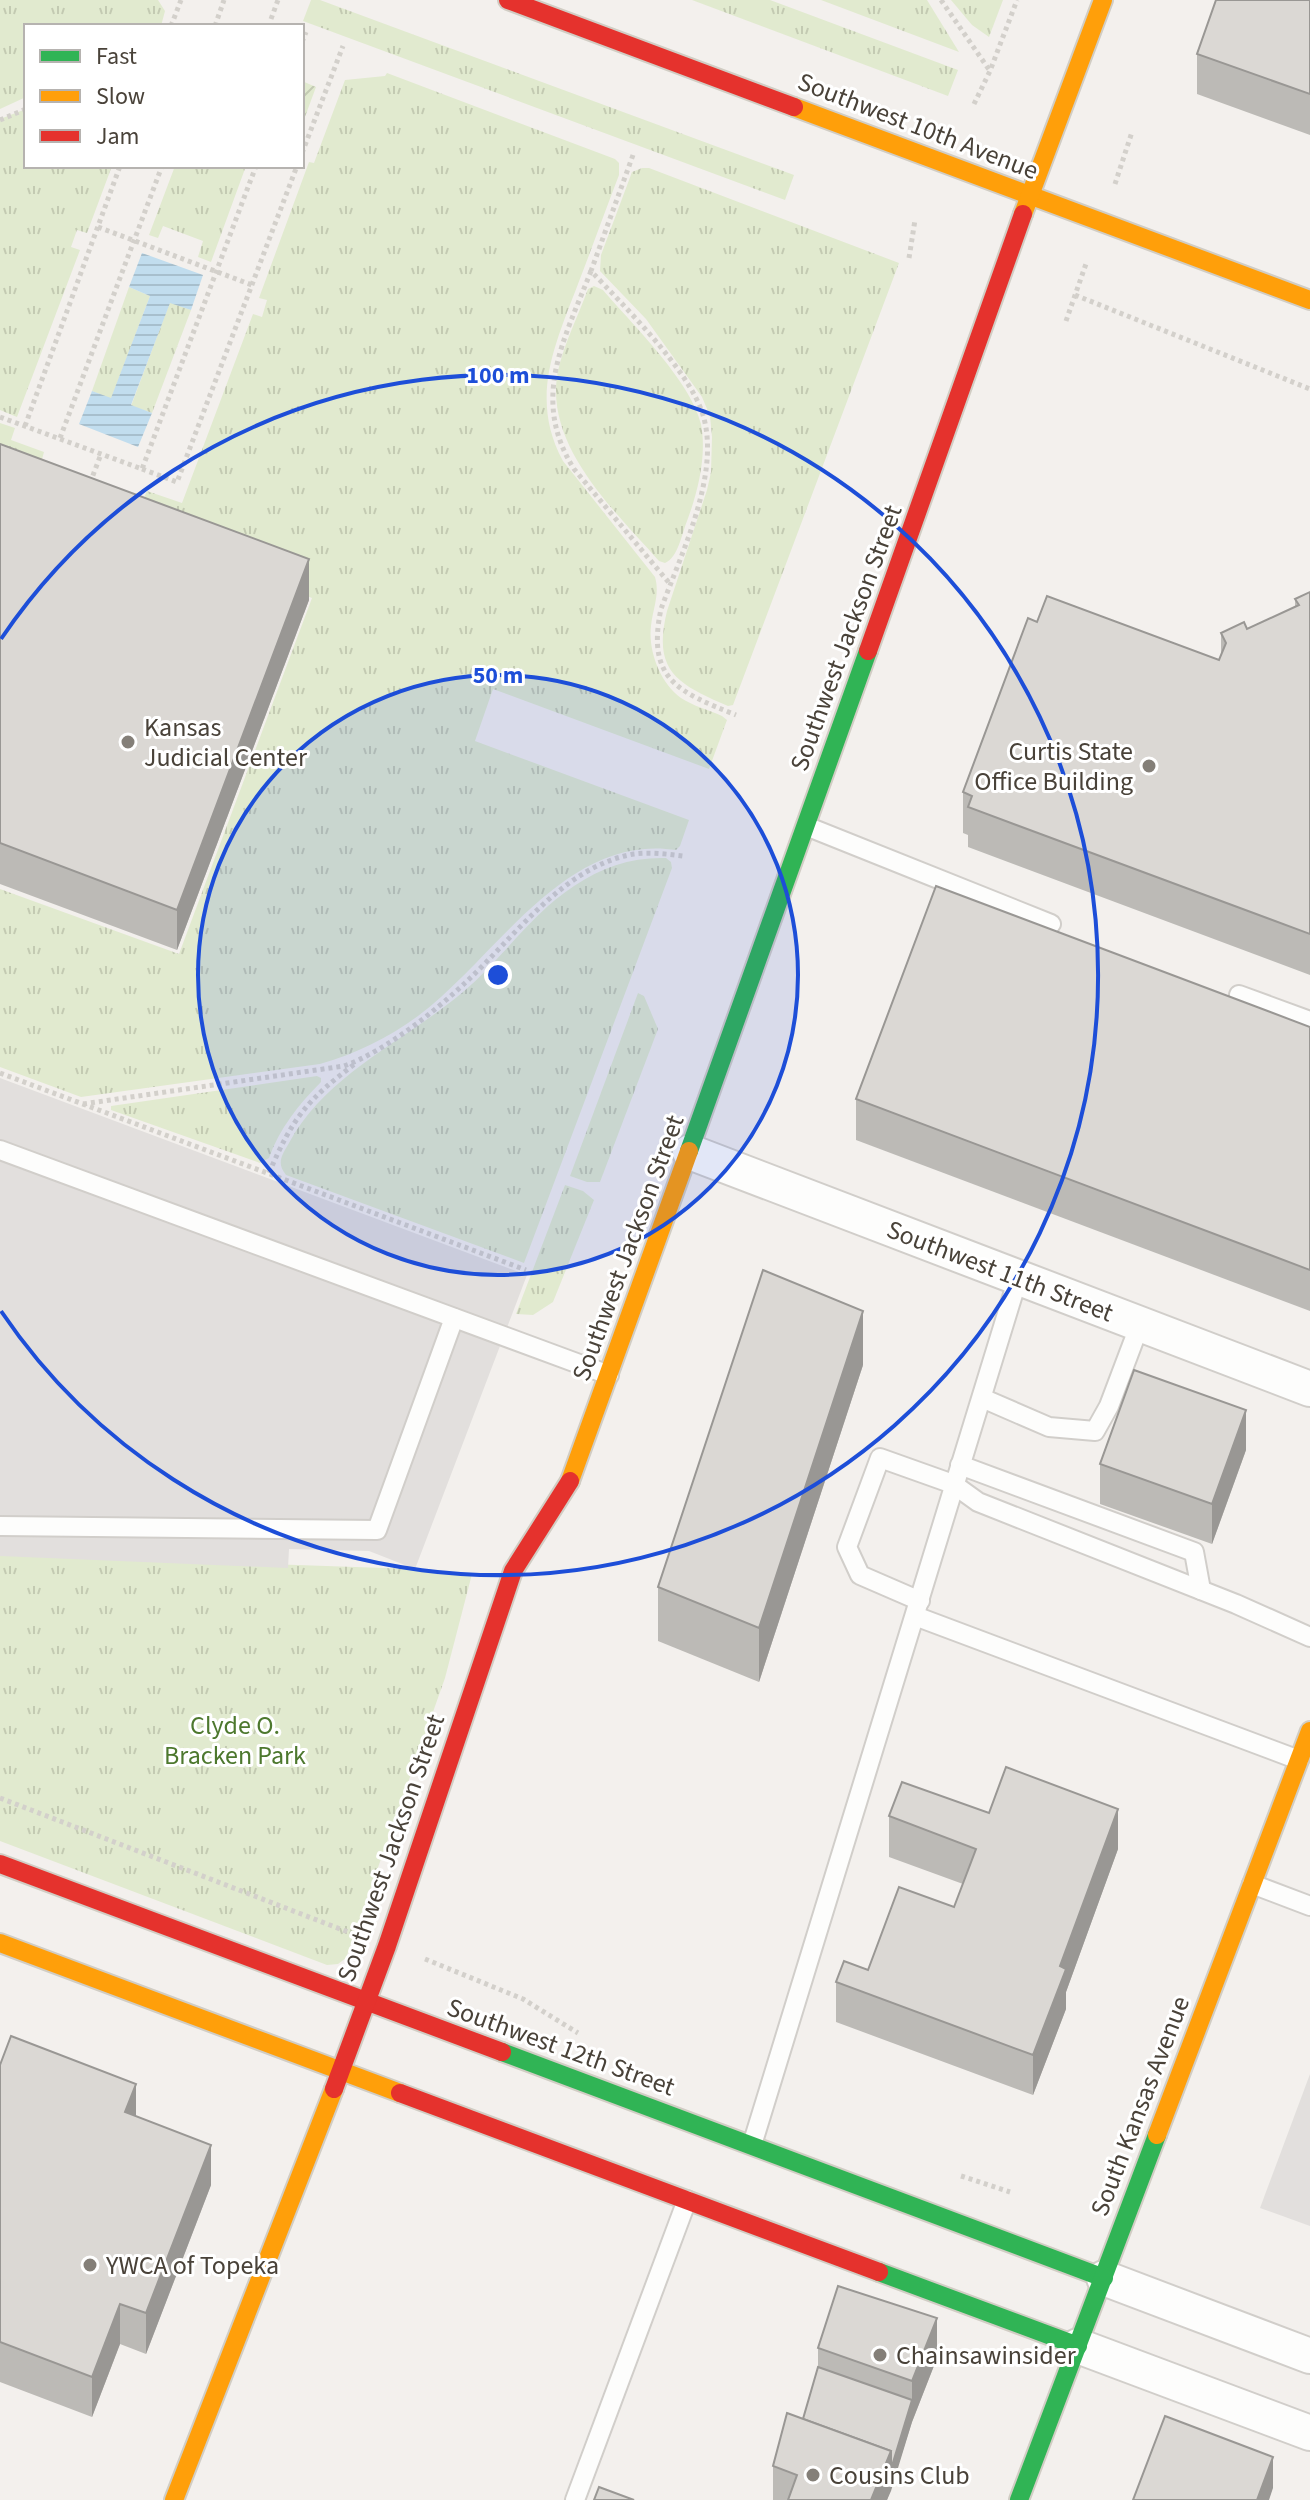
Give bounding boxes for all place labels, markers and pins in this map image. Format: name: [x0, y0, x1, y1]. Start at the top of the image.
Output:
place label: Kansas Judicial Center: [144, 709, 308, 776]
marker: Kansas Judicial Center: [119, 733, 137, 751]
place label: Curtis State Office Building: [974, 733, 1133, 800]
marker: Curtis State Office Building: [1140, 757, 1158, 775]
centre of rings: [484, 961, 512, 989]
place label: YWCA of Topeka: [105, 2247, 279, 2284]
marker: YWCA of Topeka: [81, 2256, 99, 2274]
place label: Chainsawinsider: [896, 2337, 1077, 2374]
marker: Chainsawinsider: [871, 2346, 889, 2364]
place label: Cousins Club: [829, 2457, 970, 2494]
marker: Cousins Club: [804, 2466, 822, 2484]

